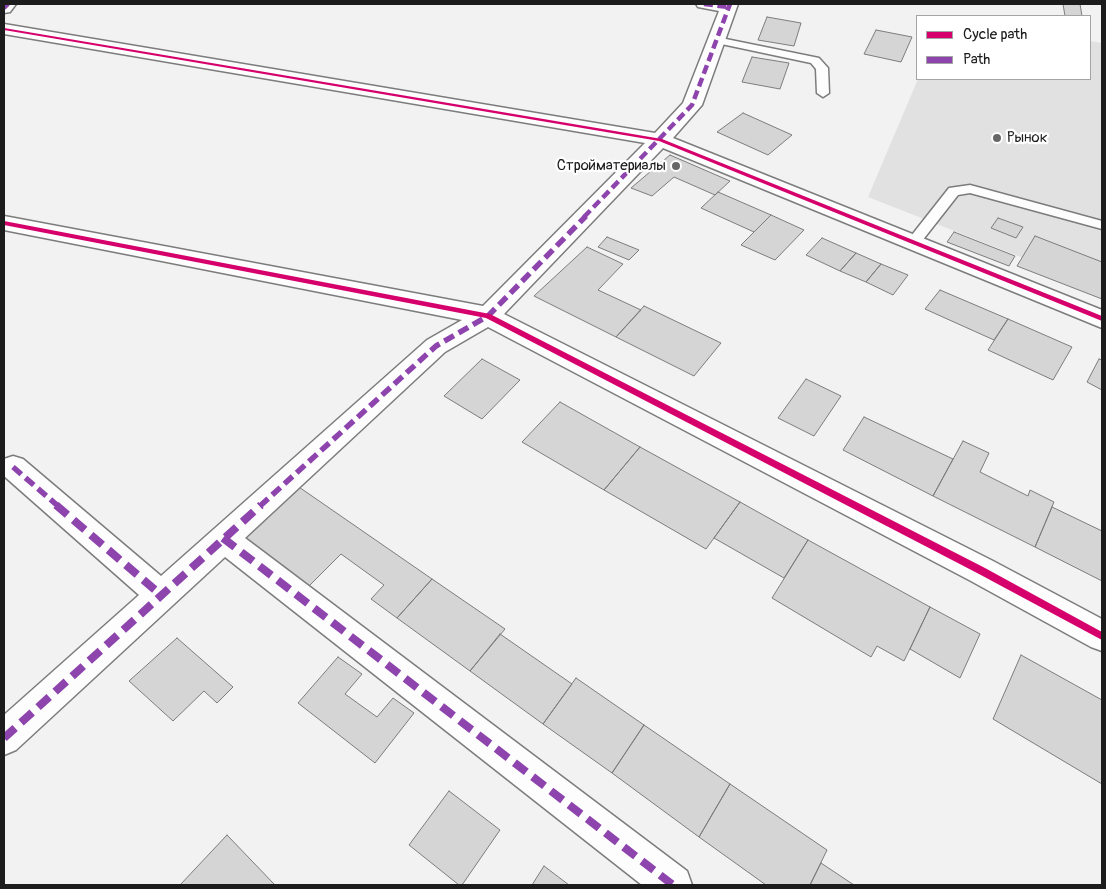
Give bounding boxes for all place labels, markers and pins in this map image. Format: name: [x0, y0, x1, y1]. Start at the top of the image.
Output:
place label: Рынок: [1007, 129, 1047, 147]
marker: Рынок: [991, 132, 1003, 144]
place label: Стройматериалы: [557, 157, 666, 175]
marker: Стройматериалы: [670, 160, 682, 172]

